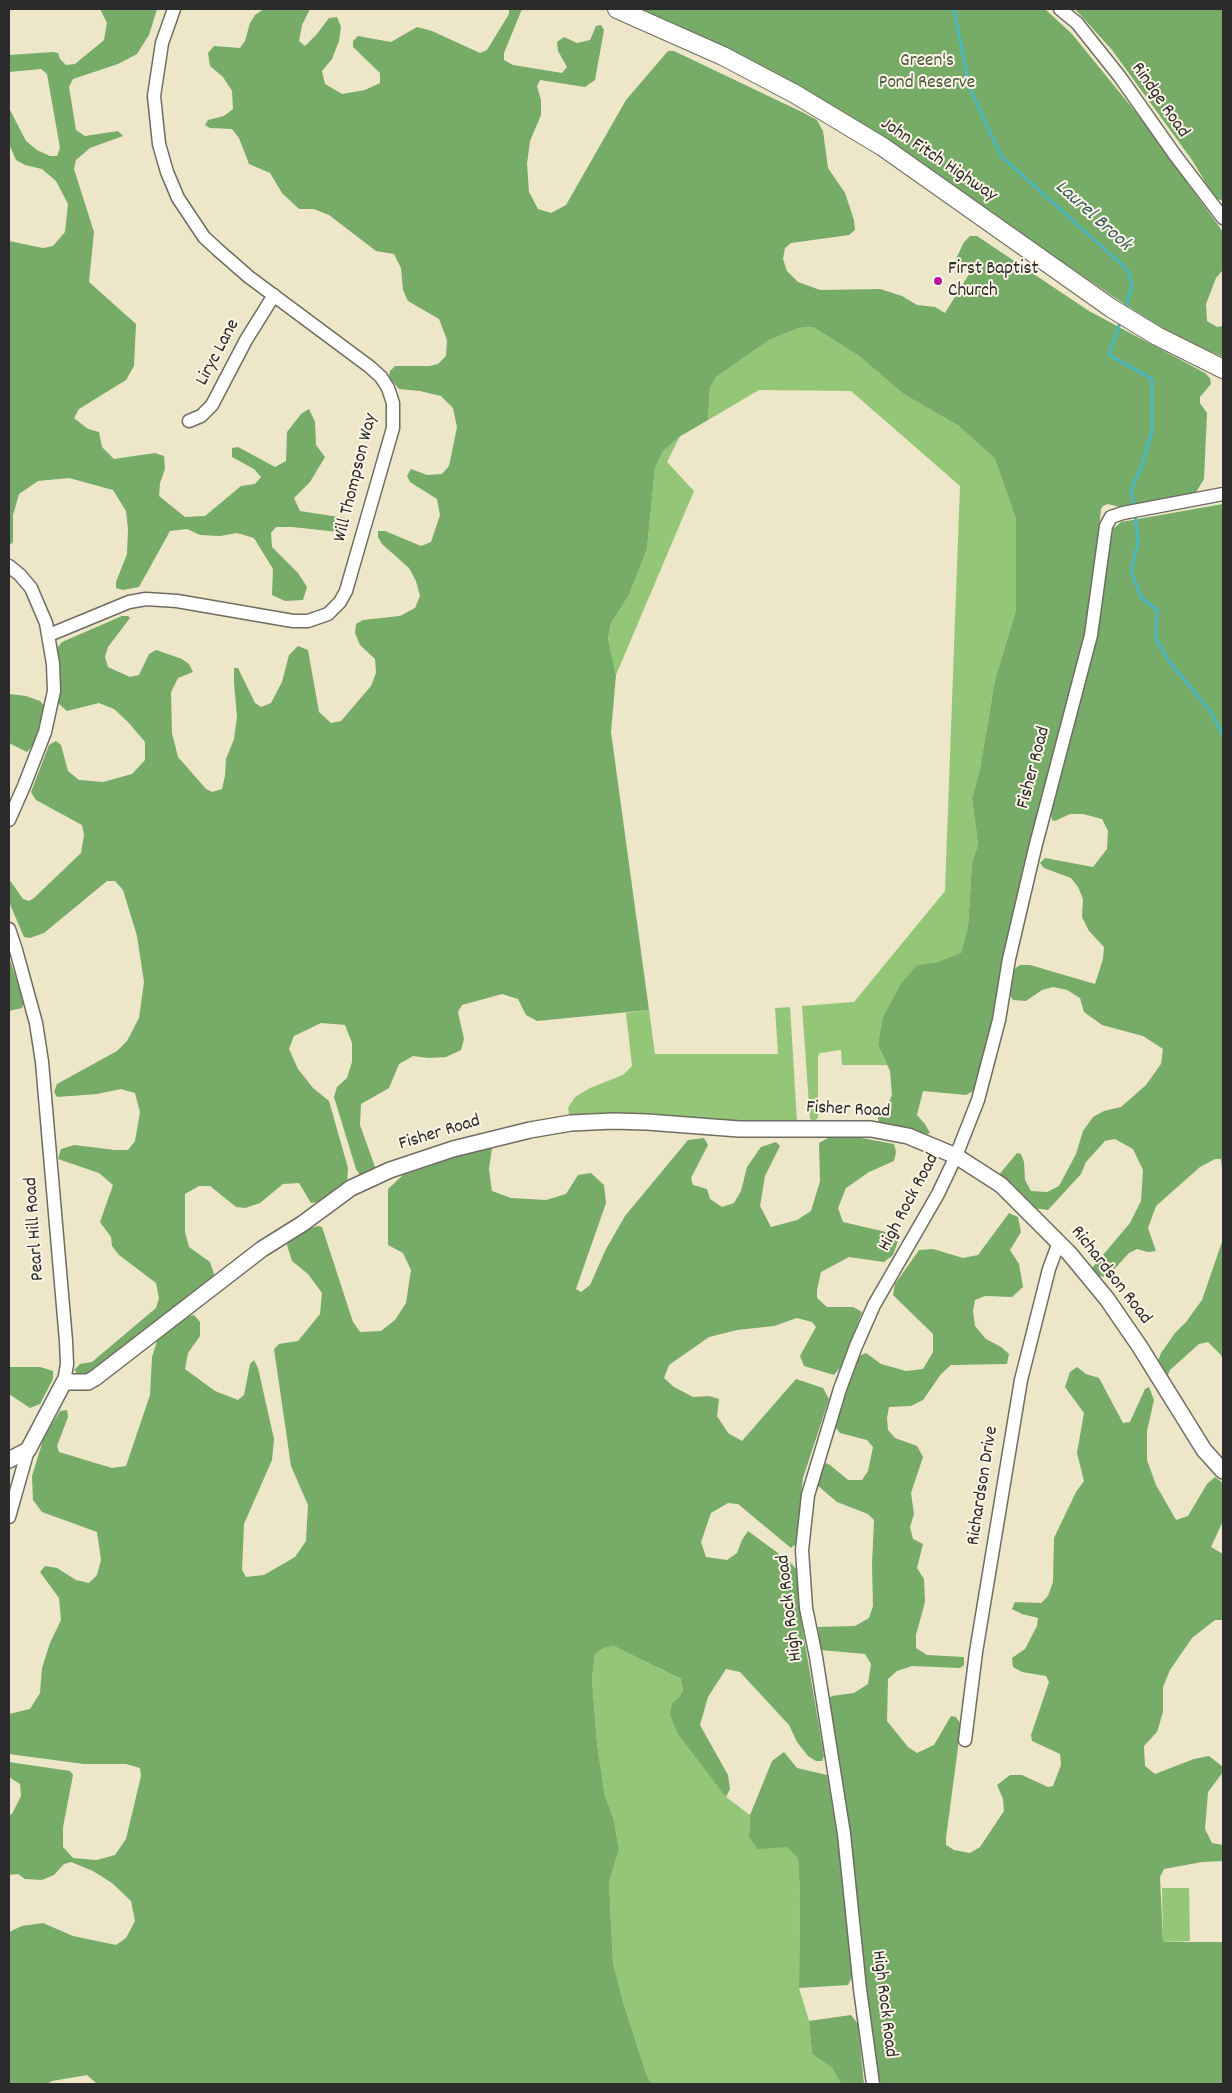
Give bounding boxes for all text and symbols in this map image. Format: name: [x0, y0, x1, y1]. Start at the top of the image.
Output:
park label: Green's Pond Reserve: [879, 51, 975, 95]
street label: Rindge Road: [1125, 59, 1193, 143]
street label: John Fitch Highway: [875, 114, 1001, 208]
water label: Laurel Brook: [1049, 176, 1135, 258]
place label: First Baptist Church: [948, 259, 1039, 303]
marker: First Baptist Church: [932, 275, 944, 287]
street label: Liryc Lane: [192, 316, 246, 390]
street label: Will Thompson Way: [330, 411, 384, 545]
street label: Fisher Road: [1013, 725, 1057, 811]
street label: Fisher Road: [805, 1097, 891, 1125]
street label: Fisher Road: [397, 1111, 483, 1157]
street label: High Rock Road: [875, 1150, 945, 1256]
street label: Pearl Hill Road: [21, 1176, 51, 1282]
street label: Richardson Road: [1064, 1222, 1156, 1330]
street label: Richardson Drive: [963, 1425, 1005, 1547]
street label: High Rock Road: [773, 1553, 809, 1663]
street label: High Rock Road: [865, 1949, 901, 2059]

